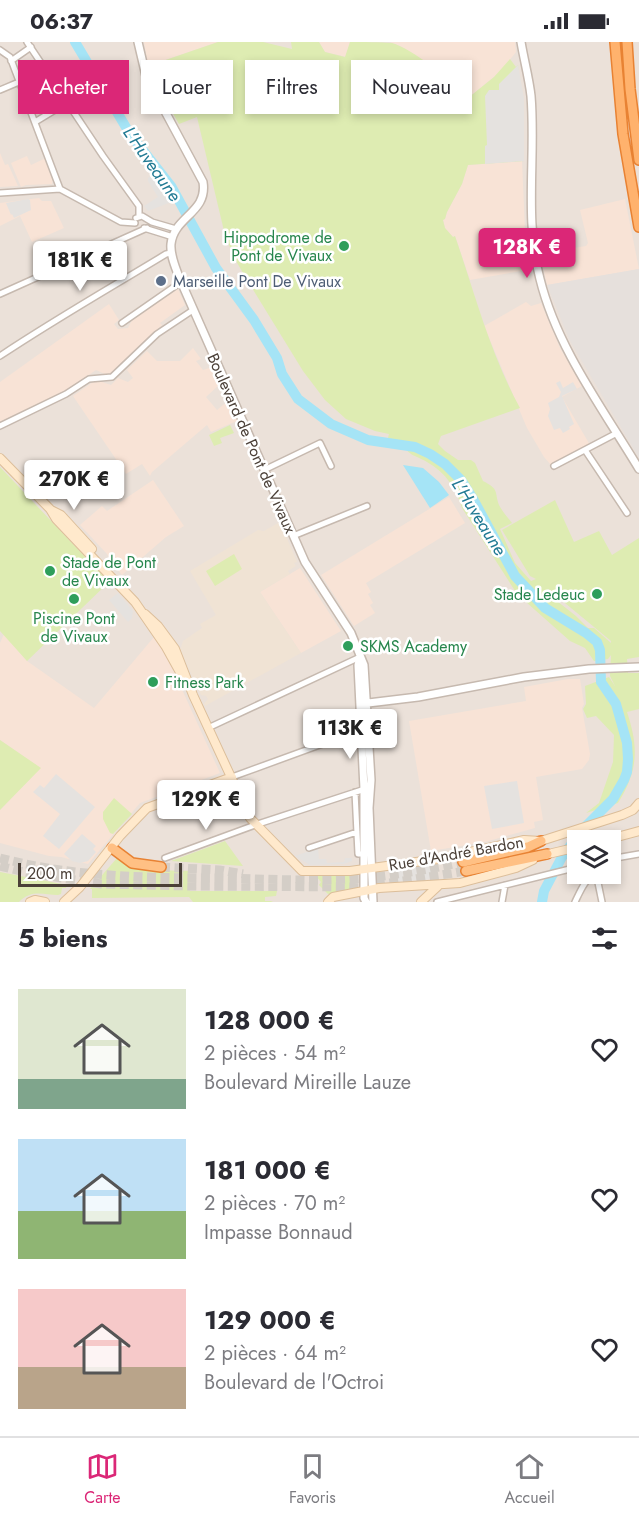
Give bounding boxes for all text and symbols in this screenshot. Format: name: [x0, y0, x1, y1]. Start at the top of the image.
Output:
text: 06:37: [30, 5, 93, 37]
chip: Acheter: [18, 60, 129, 114]
chip: Louer: [141, 60, 233, 114]
chip: Filtres: [245, 60, 339, 114]
chip: Nouveau: [351, 60, 472, 114]
water label: L'Huveaune: [117, 121, 187, 207]
place label: Hippodrome de Pont de Vivaux: [223, 226, 332, 267]
pin: 128K €: [478, 228, 576, 279]
text: 128K €: [493, 233, 561, 262]
marker: Hippodrome de Pont de Vivaux: [337, 239, 351, 253]
pin: 181K €: [31, 241, 129, 292]
text: 181K €: [47, 246, 113, 275]
place label: Marseille Pont De Vivaux: [173, 270, 341, 293]
marker: Marseille Pont De Vivaux: [154, 274, 168, 288]
street label: Boulevard de Pont de Vivaux: [201, 350, 302, 537]
pin: 270K €: [25, 460, 123, 511]
text: 270K €: [38, 465, 110, 494]
water label: L'Huveaune: [445, 473, 513, 561]
place label: Stade de Pont de Vivaux: [62, 551, 156, 592]
marker: Stade de Pont de Vivaux: [43, 564, 57, 578]
place label: Stade Ledeuc: [494, 583, 585, 606]
marker: Stade Ledeuc: [590, 587, 604, 601]
marker: Piscine Pont de Vivaux: [67, 592, 81, 606]
place label: Piscine Pont de Vivaux: [33, 607, 115, 648]
place label: SKMS Academy: [360, 635, 468, 658]
marker: SKMS Academy: [341, 639, 355, 653]
place label: Fitness Park: [165, 671, 245, 694]
marker: Fitness Park: [146, 675, 160, 689]
pin: 113K €: [301, 709, 399, 760]
text: 113K €: [317, 714, 383, 743]
pin: 129K €: [157, 780, 255, 831]
text: 129K €: [171, 785, 241, 814]
street label: Rue d'André Bardon: [387, 830, 525, 877]
map controls: [567, 830, 621, 884]
button: layers: [567, 830, 621, 884]
scale bar: [18, 860, 182, 888]
text: 200 m: [27, 862, 73, 885]
text: 5 biens: [18, 919, 108, 957]
icon: filters: [588, 922, 621, 955]
text: 128 000 €: [204, 1001, 335, 1039]
icon: home: [66, 1013, 138, 1085]
icon: heart: [588, 1033, 621, 1066]
text: 2 pièces · 54 m²: [204, 1039, 346, 1068]
text: Boulevard Mireille Lauze: [204, 1068, 411, 1097]
text: 181 000 €: [204, 1151, 331, 1189]
icon: home: [66, 1163, 138, 1235]
icon: heart: [588, 1183, 621, 1216]
text: 2 pièces · 70 m²: [204, 1189, 345, 1218]
text: Impasse Bonnaud: [204, 1218, 353, 1247]
text: 129 000 €: [204, 1301, 336, 1339]
icon: home: [66, 1313, 138, 1385]
icon: heart: [588, 1333, 621, 1366]
text: 2 pièces · 64 m²: [204, 1339, 346, 1368]
text: Boulevard de l'Octroi: [204, 1368, 384, 1397]
tab: Carte: [84, 1450, 121, 1509]
tab: Favoris: [289, 1450, 336, 1509]
tab: Accueil: [504, 1450, 555, 1509]

